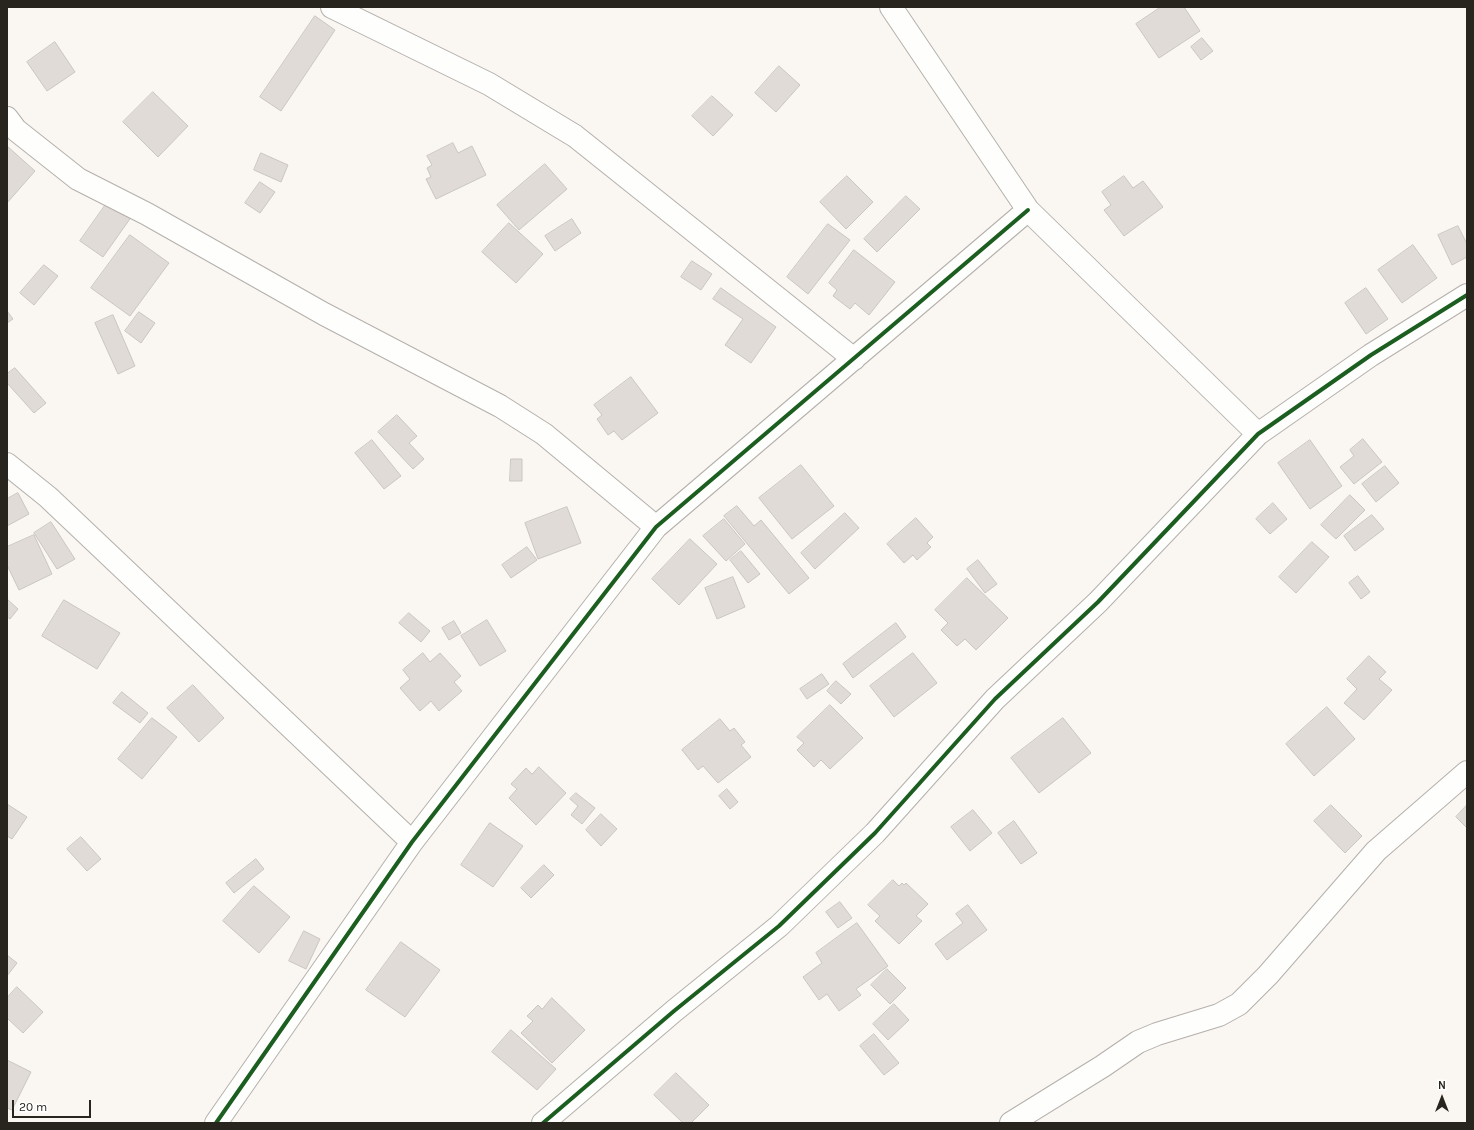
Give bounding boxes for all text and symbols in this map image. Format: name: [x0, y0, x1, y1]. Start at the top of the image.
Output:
north arrow: [1422, 1078, 1462, 1118]
text: N: [1438, 1079, 1446, 1092]
scale bar: [14, 1092, 93, 1118]
text: 20 m: [19, 1100, 47, 1114]

